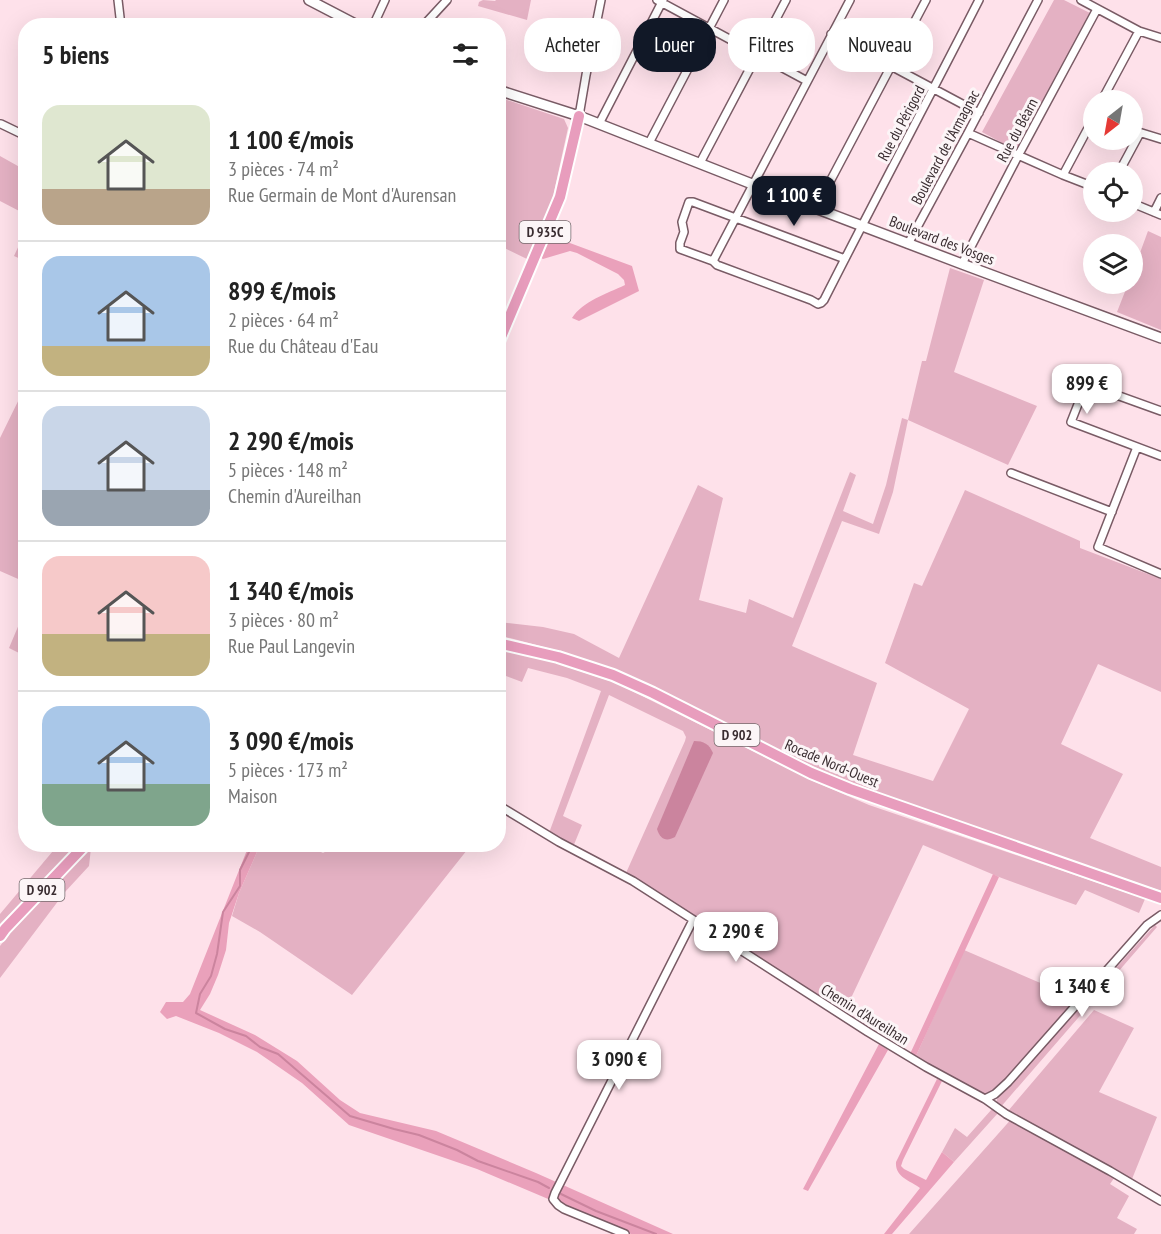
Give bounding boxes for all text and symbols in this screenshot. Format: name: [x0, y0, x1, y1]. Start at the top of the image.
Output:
chip: Acheter: [524, 18, 621, 72]
chip: Louer: [633, 18, 716, 72]
chip: Filtres: [728, 18, 815, 72]
chip: Nouveau: [827, 18, 933, 72]
text: 5 biens: [42, 38, 109, 71]
icon: filters: [449, 38, 482, 71]
street label: Rue du Périgord: [873, 82, 929, 164]
street label: Boulevard de l'Armagnac: [907, 86, 984, 208]
north arrow: [1083, 90, 1143, 150]
map controls: [1083, 90, 1143, 294]
street label: Rue du Béarn: [992, 95, 1042, 165]
text: 1 100 €/mois: [228, 123, 354, 156]
icon: home: [90, 129, 162, 201]
text: 3 pièces · 74 m²: [228, 156, 339, 182]
button: locate: [1083, 162, 1143, 222]
pin: 1 100 €: [739, 176, 849, 227]
text: Rue Germain de Mont d'Aurensan: [228, 182, 456, 208]
text: 1 100 €: [766, 182, 822, 208]
street label: Boulevard des Vosges: [887, 211, 997, 269]
road number: D 935C: [520, 221, 570, 243]
button: layers: [1083, 234, 1143, 294]
text: 899 €/mois: [228, 274, 336, 307]
icon: home: [90, 280, 162, 352]
text: 2 pièces · 64 m²: [228, 307, 339, 333]
text: Rue du Château d'Eau: [228, 333, 378, 359]
pin: 899 €: [1045, 364, 1129, 415]
text: 899 €: [1066, 370, 1108, 396]
text: 2 290 €/mois: [228, 424, 354, 457]
icon: home: [90, 430, 162, 502]
text: 5 pièces · 148 m²: [228, 457, 348, 483]
text: Chemin d'Aureilhan: [228, 483, 361, 509]
text: 1 340 €/mois: [228, 574, 354, 607]
icon: home: [90, 580, 162, 652]
text: 3 pièces · 80 m²: [228, 607, 339, 633]
text: Rue Paul Langevin: [228, 633, 355, 659]
text: 3 090 €/mois: [228, 724, 354, 757]
road number: D 902: [714, 724, 760, 746]
icon: home: [90, 730, 162, 802]
street label: Rocade Nord-Ouest: [782, 735, 882, 791]
text: 5 pièces · 173 m²: [228, 757, 348, 783]
text: Maison: [228, 783, 277, 809]
road number: D 902: [20, 879, 64, 901]
pin: 2 290 €: [681, 912, 791, 963]
text: 2 290 €: [708, 918, 764, 944]
pin: 1 340 €: [1027, 967, 1137, 1018]
text: 1 340 €: [1054, 973, 1110, 999]
street label: Chemin d'Aureilhan: [818, 979, 912, 1049]
pin: 3 090 €: [564, 1040, 674, 1091]
text: 3 090 €: [591, 1046, 647, 1072]

